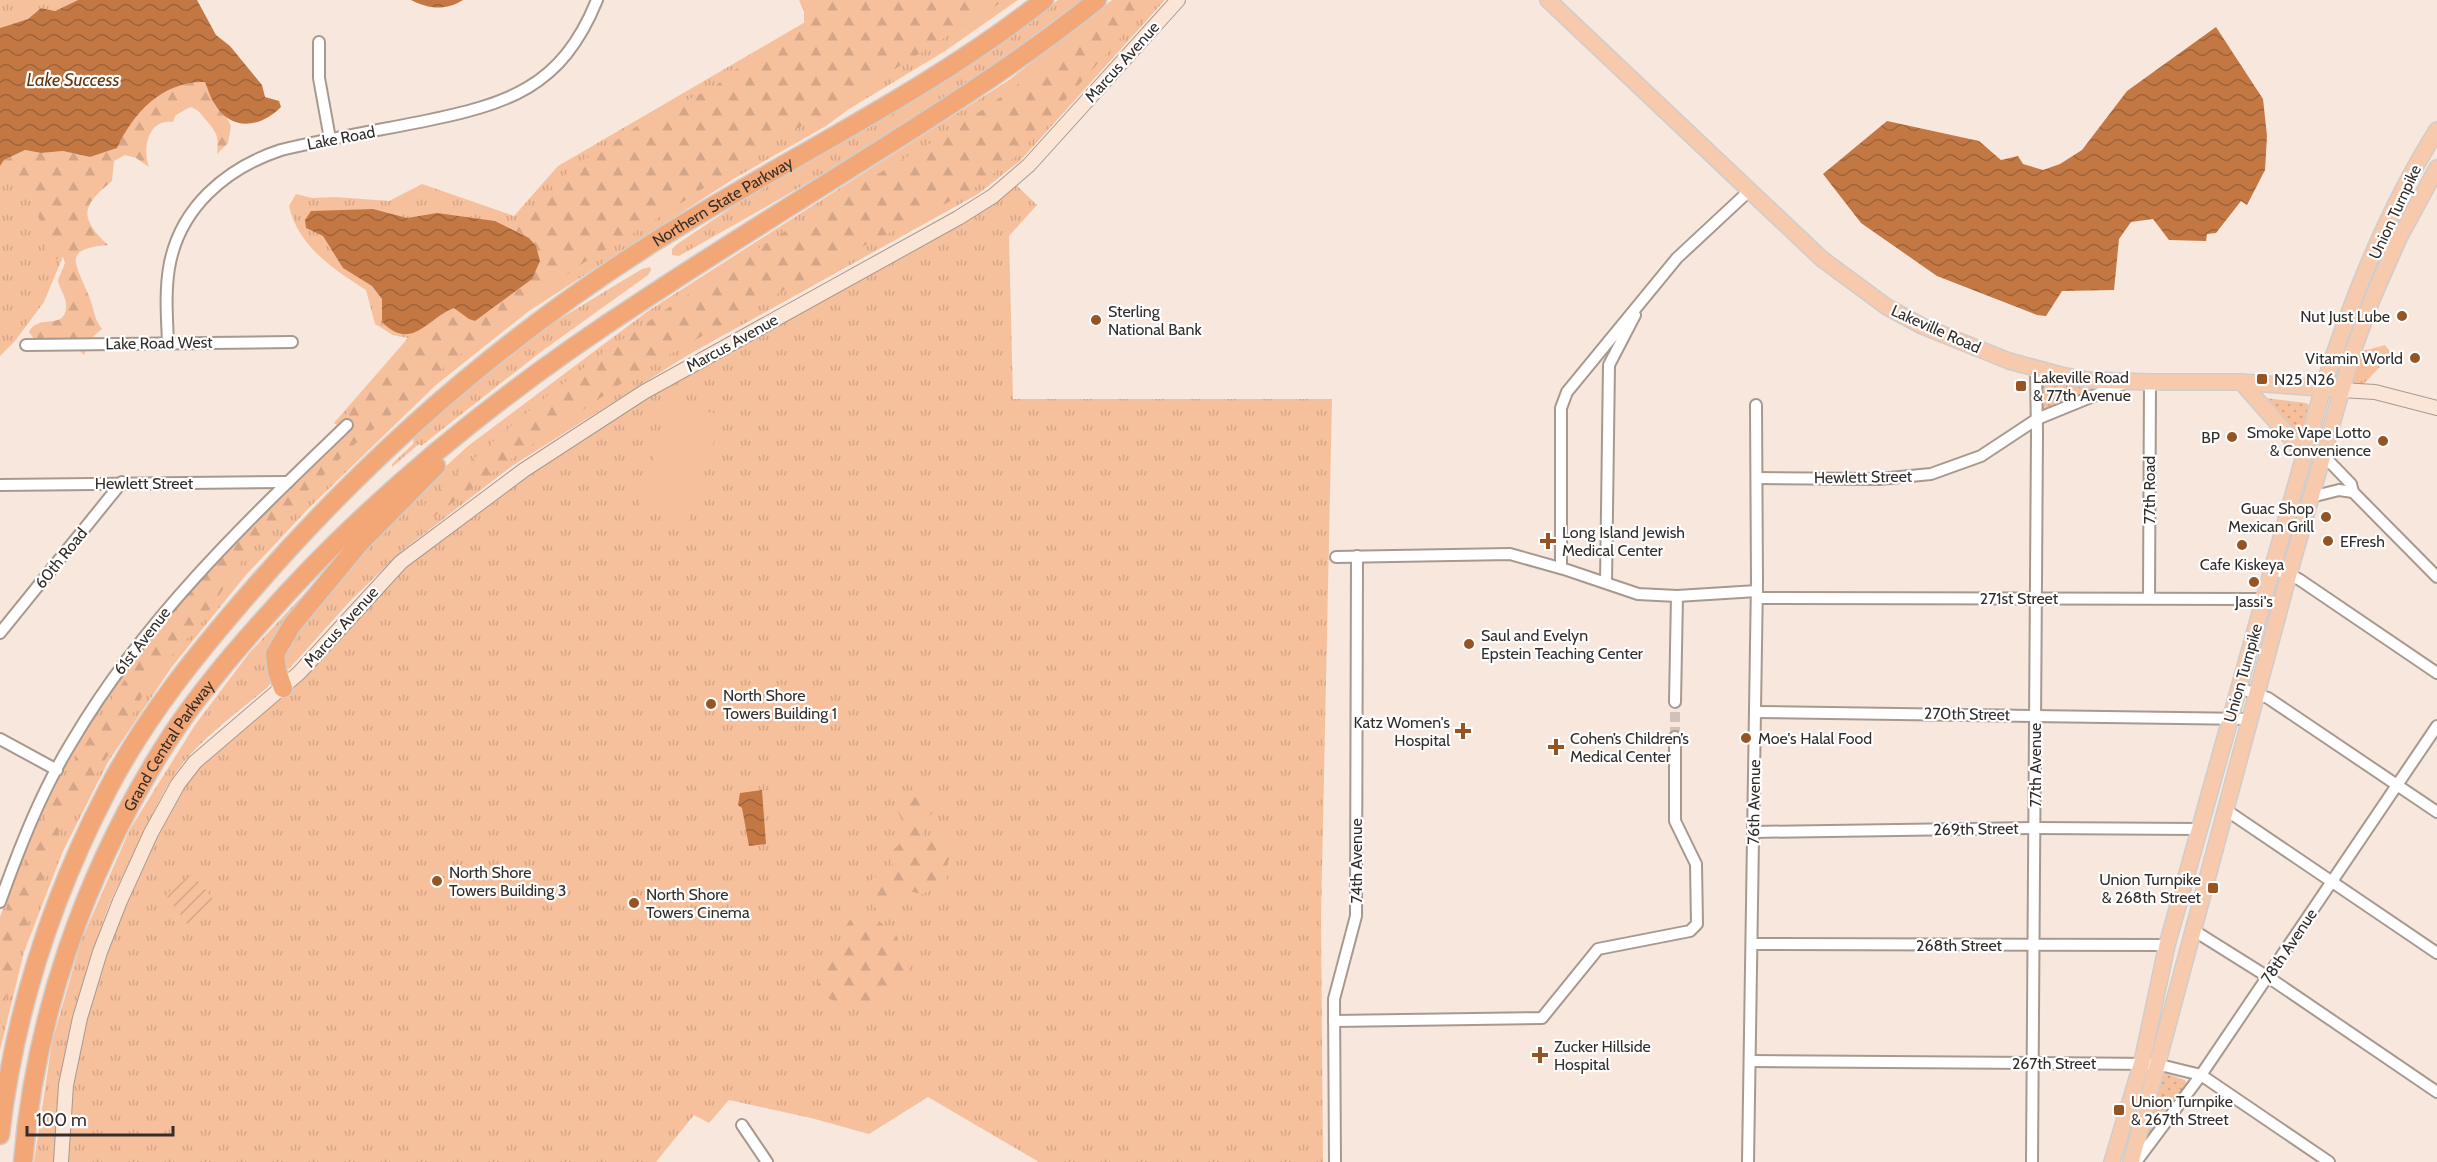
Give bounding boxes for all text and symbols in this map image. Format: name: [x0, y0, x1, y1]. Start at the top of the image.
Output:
street label: Marcus Avenue: [1081, 18, 1163, 106]
water label: Lake Success: [26, 69, 120, 91]
street label: Lake Road: [305, 122, 377, 154]
street label: Northern State Parkway: [649, 152, 796, 250]
street label: Union Turnpike: [2365, 162, 2425, 262]
street label: Lakeville Road: [1888, 301, 1984, 357]
place label: Sterling National Bank: [1108, 302, 1202, 339]
place label: Nut Just Lube: [2300, 307, 2390, 326]
marker: Nut Just Lube: [2395, 309, 2409, 323]
street label: Marcus Avenue: [683, 310, 781, 376]
marker: Sterling National Bank: [1089, 313, 1103, 327]
street label: Lake Road West: [105, 333, 213, 353]
place label: Vitamin World: [2305, 349, 2403, 368]
marker: Vitamin World: [2408, 351, 2422, 365]
place label: Lakeville Road & 77th Avenue: [2033, 368, 2131, 405]
place label: N25 N26: [2274, 370, 2335, 389]
marker: N25 N26: [2255, 372, 2269, 386]
marker: Lakeville Road & 77th Avenue: [2014, 379, 2028, 393]
place label: Smoke Vape Lotto & Convenience: [2247, 423, 2371, 460]
place label: BP: [2201, 428, 2220, 447]
marker: BP: [2225, 430, 2239, 444]
marker: Smoke Vape Lotto & Convenience: [2376, 434, 2390, 448]
street label: 77th Road: [2140, 456, 2159, 524]
street label: Hewlett Street: [1814, 467, 1913, 487]
street label: Hewlett Street: [95, 474, 194, 493]
place label: Guac Shop Mexican Grill: [2228, 499, 2314, 536]
marker: Guac Shop Mexican Grill: [2319, 510, 2333, 524]
place label: Long Island Jewish Medical Center: [1562, 523, 1685, 560]
street label: 60th Road: [31, 524, 91, 592]
marker: Long Island Jewish Medical Center: [1539, 532, 1557, 550]
place label: EFresh: [2340, 532, 2385, 551]
marker: EFresh: [2321, 534, 2335, 548]
marker: Cafe Kiskeya: [2235, 538, 2249, 552]
place label: Cafe Kiskeya: [2200, 555, 2285, 574]
marker: Jassi's: [2247, 575, 2261, 589]
street label: Marcus Avenue: [300, 583, 382, 671]
street label: 271st Street: [1980, 589, 2059, 608]
place label: Jassi's: [2234, 592, 2273, 611]
street label: 61st Avenue: [110, 603, 174, 679]
street label: Union Turnpike: [2220, 621, 2266, 725]
place label: Saul and Evelyn Epstein Teaching Center: [1481, 626, 1644, 663]
marker: Saul and Evelyn Epstein Teaching Center: [1462, 637, 1476, 651]
street label: Grand Central Parkway: [119, 676, 218, 815]
place label: North Shore Towers Building 1: [723, 686, 837, 723]
marker: North Shore Towers Building 1: [704, 697, 718, 711]
street label: 270th Street: [1924, 704, 2011, 724]
place label: Katz Women's Hospital: [1354, 713, 1450, 750]
marker: Katz Women's Hospital: [1454, 722, 1472, 740]
street label: 77th Avenue: [2026, 723, 2045, 807]
place label: Cohen’s Children’s Medical Center: [1570, 729, 1689, 766]
place label: Moe's Halal Food: [1758, 729, 1872, 748]
marker: Moe's Halal Food: [1739, 731, 1753, 745]
marker: Cohen’s Children’s Medical Center: [1547, 738, 1565, 756]
street label: 76th Avenue: [1744, 759, 1764, 845]
street label: 74th Avenue: [1347, 818, 1366, 904]
street label: 269th Street: [1933, 819, 2019, 839]
place label: North Shore Towers Building 3: [449, 863, 566, 900]
place label: Union Turnpike & 268th Street: [2099, 870, 2202, 907]
marker: North Shore Towers Building 3: [430, 874, 444, 888]
marker: Union Turnpike & 268th Street: [2206, 881, 2220, 895]
place label: North Shore Towers Cinema: [646, 885, 750, 922]
marker: North Shore Towers Cinema: [627, 896, 641, 910]
street label: 78th Avenue: [2257, 905, 2321, 987]
street label: 268th Street: [1916, 936, 2003, 955]
place label: Zucker Hillside Hospital: [1554, 1037, 1651, 1074]
marker: Zucker Hillside Hospital: [1531, 1046, 1549, 1064]
street label: 267th Street: [2012, 1054, 2097, 1073]
place label: Union Turnpike & 267th Street: [2131, 1092, 2233, 1129]
scale bar: [27, 1099, 172, 1137]
marker: Union Turnpike & 267th Street: [2112, 1103, 2126, 1117]
text: 100 m: [36, 1109, 87, 1131]

